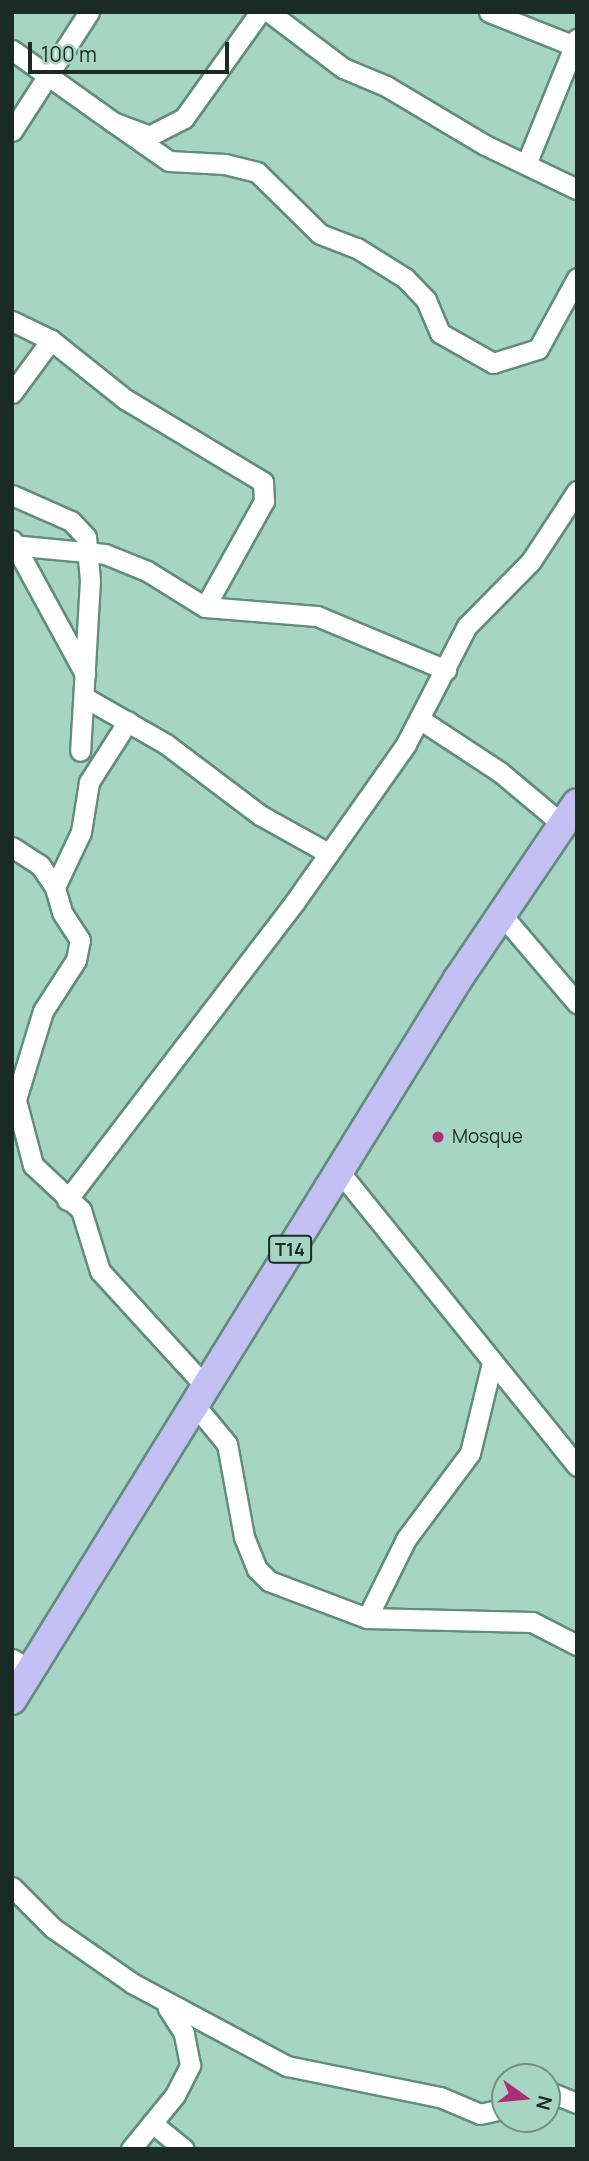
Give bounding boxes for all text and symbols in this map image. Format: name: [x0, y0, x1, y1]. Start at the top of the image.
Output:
scale bar: [32, 28, 233, 72]
text: 100 m: [41, 40, 97, 68]
place label: Mosque: [452, 1126, 523, 1148]
marker: Mosque: [430, 1129, 446, 1145]
road number: T14: [267, 1234, 313, 1264]
north arrow: [491, 2063, 561, 2133]
text: N: [530, 2093, 559, 2113]

